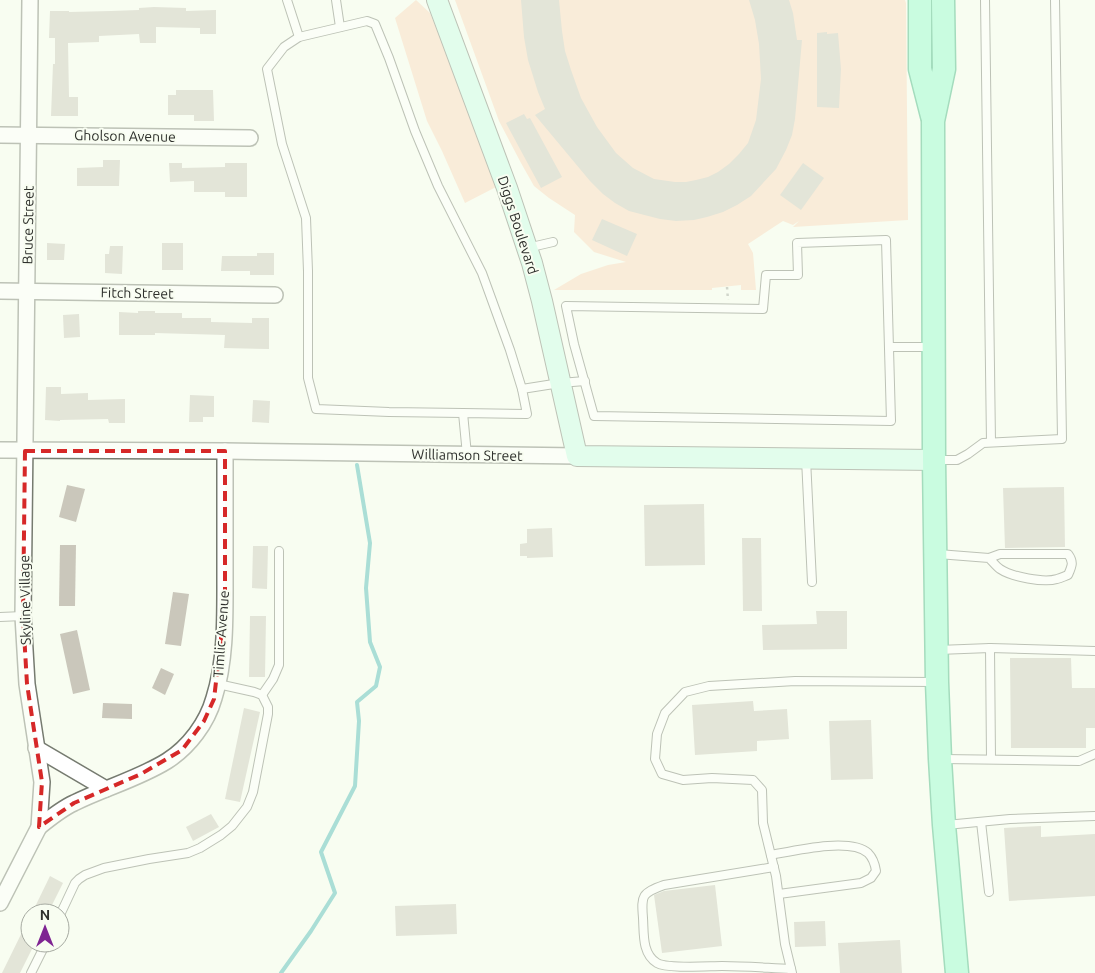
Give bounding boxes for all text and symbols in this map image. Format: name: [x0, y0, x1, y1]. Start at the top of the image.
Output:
street label: Gholson Avenue: [74, 127, 176, 145]
street label: Diggs Boulevard: [495, 174, 541, 276]
street label: Bruce Street: [19, 185, 37, 264]
street label: Fitch Street: [100, 284, 174, 302]
street label: Williamson Street: [411, 446, 523, 464]
street label: Skyline Village: [16, 555, 34, 645]
street label: Timlic Avenue: [210, 590, 232, 678]
north arrow: [20, 903, 70, 953]
text: N: [40, 907, 50, 923]

